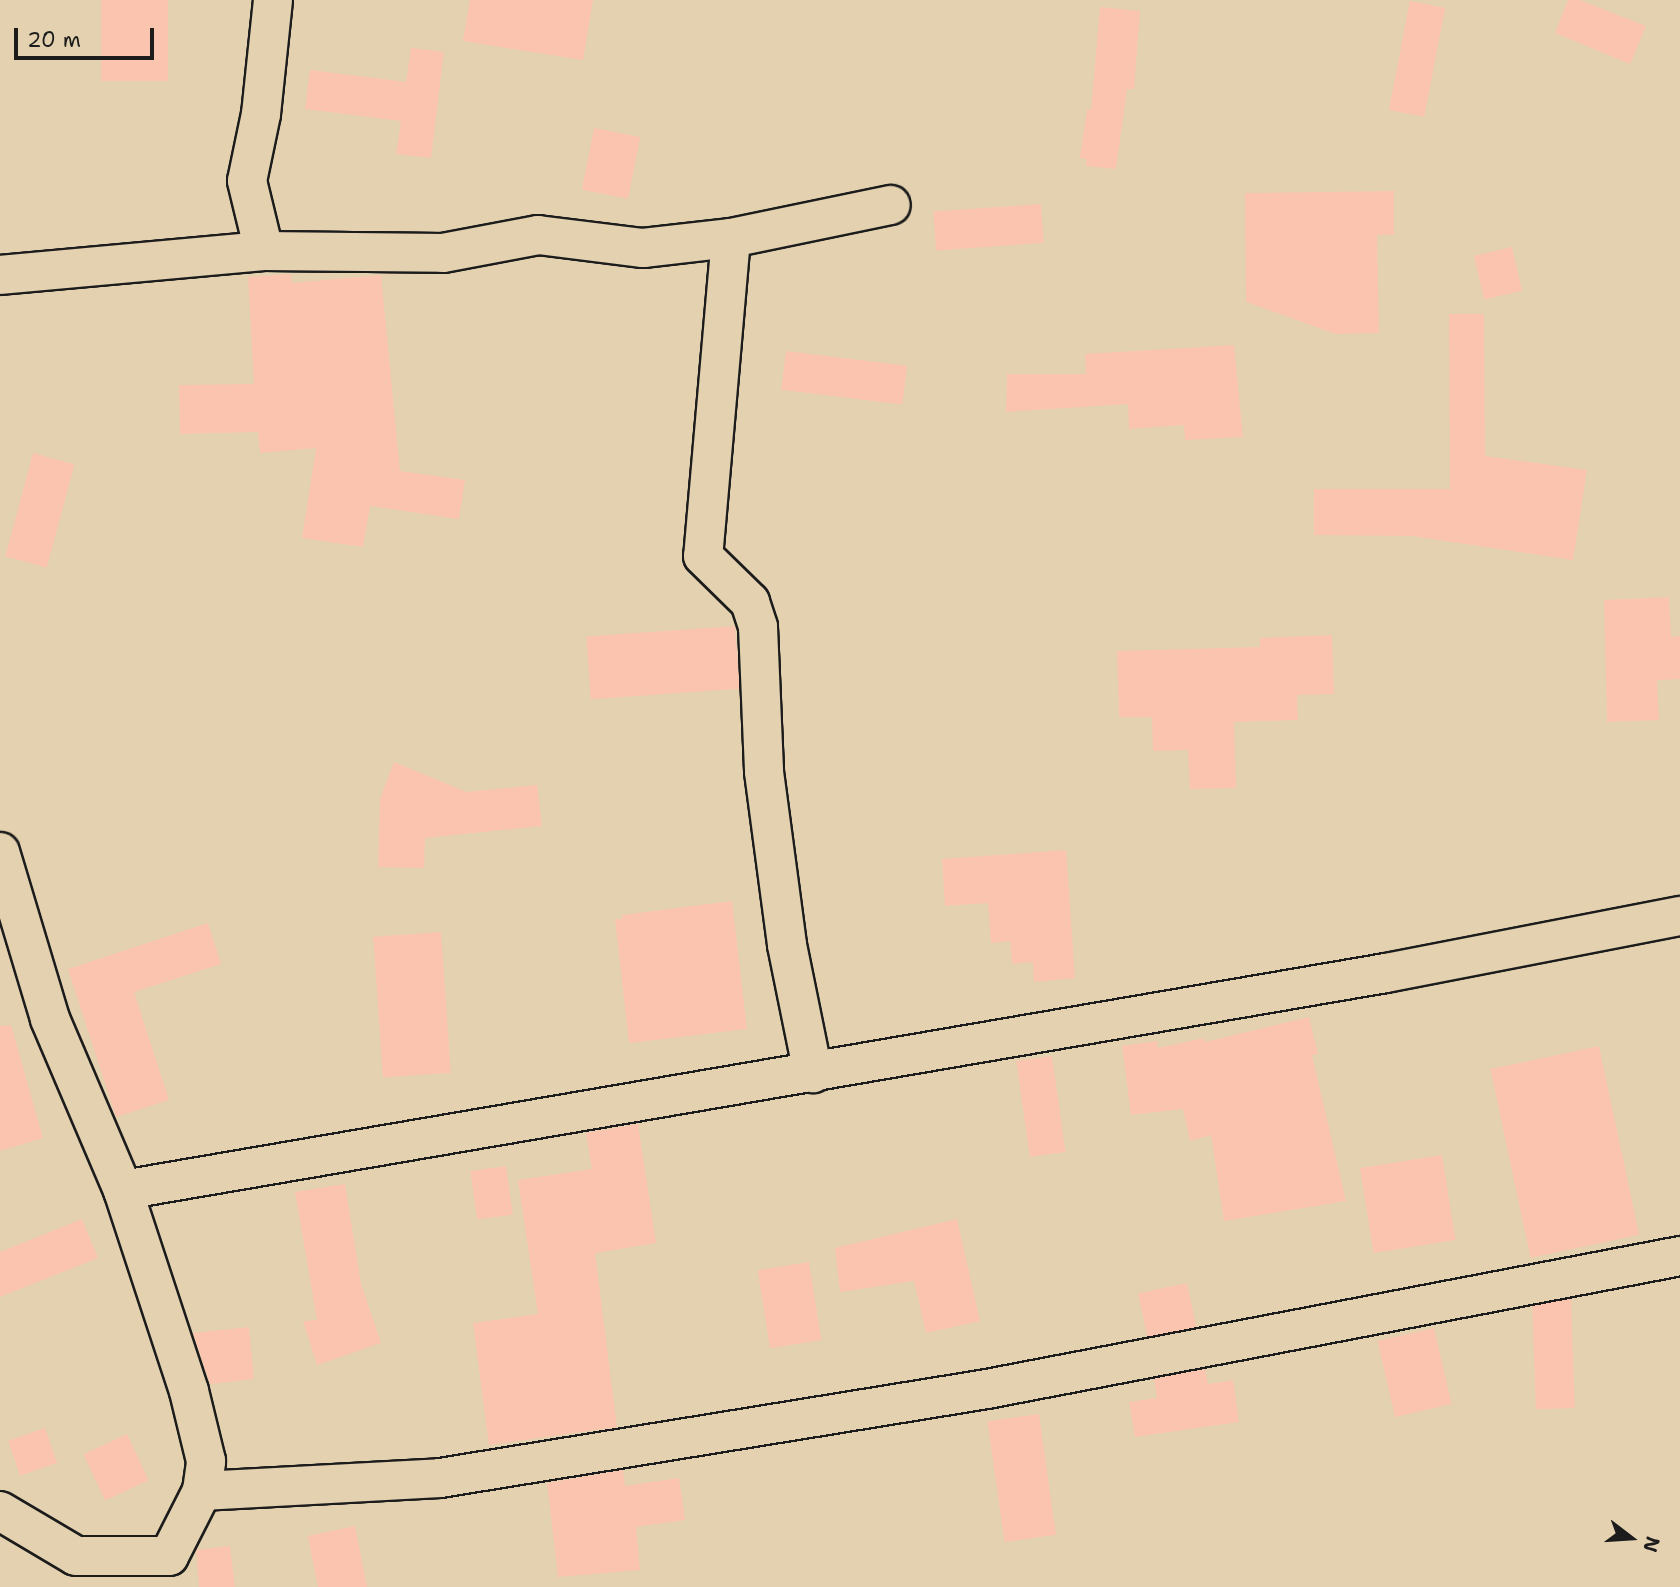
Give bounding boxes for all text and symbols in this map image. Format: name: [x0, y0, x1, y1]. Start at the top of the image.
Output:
scale bar: [18, 14, 158, 58]
text: 20 m: [27, 26, 81, 54]
north arrow: [1596, 1503, 1666, 1573]
text: N: [1637, 1533, 1666, 1555]

